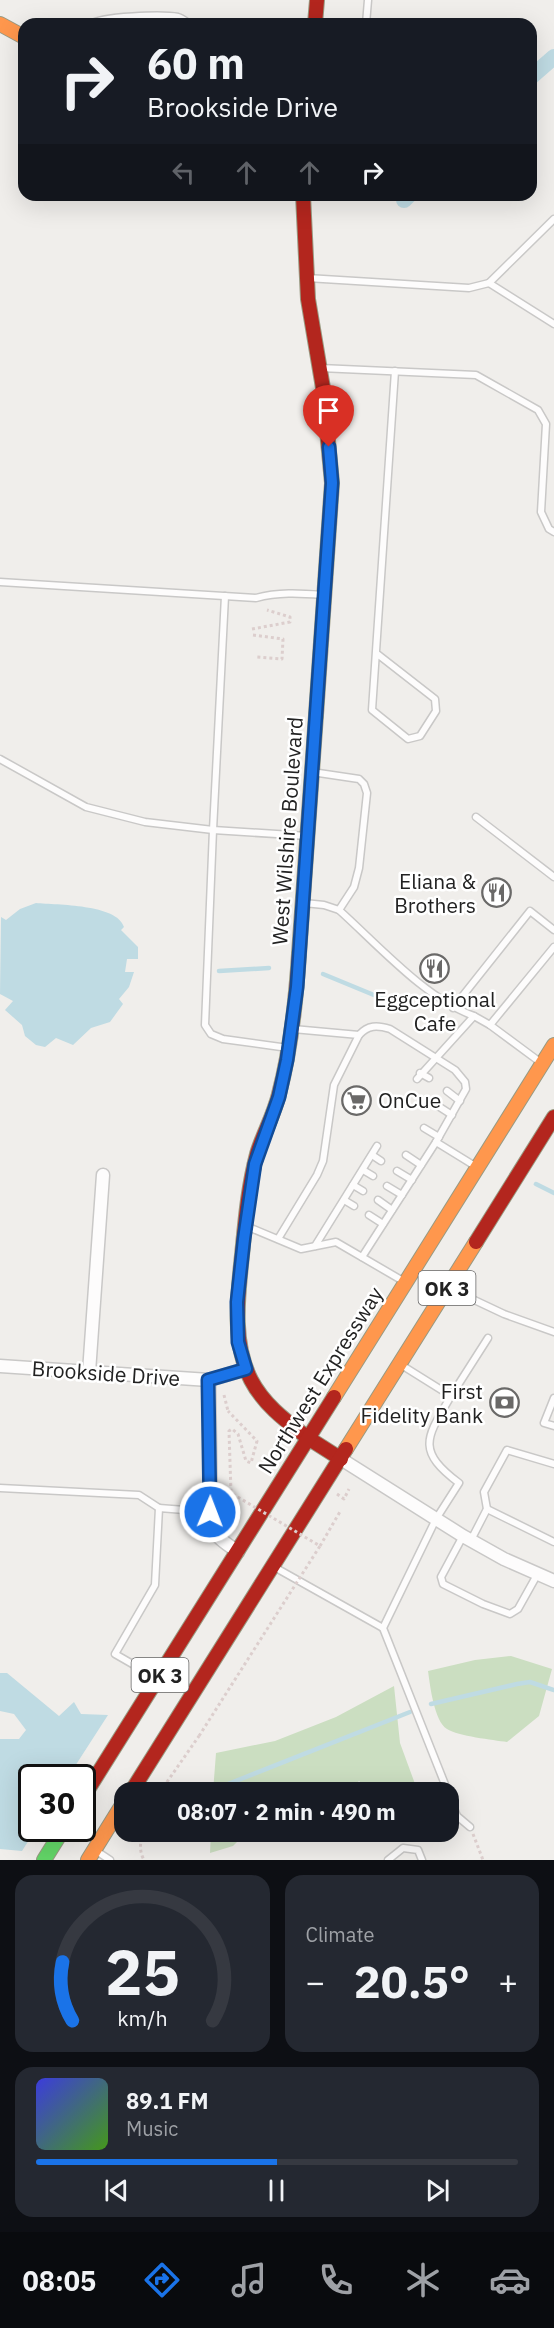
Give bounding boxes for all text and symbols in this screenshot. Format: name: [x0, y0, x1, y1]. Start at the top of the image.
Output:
text: 60 m: [147, 36, 245, 91]
icon: right: [48, 42, 126, 120]
text: Brookside Drive: [147, 89, 338, 124]
icon: left: [167, 156, 200, 189]
icon: ahead: [230, 156, 263, 189]
icon: ahead: [293, 156, 326, 189]
icon: right: [356, 156, 389, 189]
pin: [303, 385, 354, 447]
icon: arrive: [312, 394, 345, 427]
street label: West Wilshire Boulevard: [265, 716, 309, 946]
place label: Eliana & Brothers: [394, 867, 476, 919]
restaurant icon: Eliana & Brothers: [481, 877, 513, 909]
restaurant icon: Eggceptional Cafe: [419, 952, 451, 984]
place label: Eggceptional Cafe: [374, 985, 496, 1037]
supermarket icon: OnCue: [341, 1084, 373, 1116]
place label: OnCue: [378, 1086, 441, 1114]
road number: OK 3: [418, 1271, 476, 1305]
street label: Northwest Expressway: [251, 1281, 389, 1479]
street label: Brookside Drive: [31, 1354, 181, 1392]
place label: First Fidelity Bank: [361, 1377, 483, 1429]
bank icon: First Fidelity Bank: [488, 1387, 520, 1419]
position arrow: [178, 1480, 242, 1544]
road number: OK 3: [132, 1658, 188, 1692]
speed limit sign: 30: [18, 1764, 96, 1842]
text: 08:07 · 2 min · 490 m: [177, 1797, 396, 1826]
text: Climate: [306, 1921, 374, 1948]
text: 25: [105, 1931, 180, 2012]
text: 20.5°: [354, 1952, 470, 2010]
text: −: [306, 1960, 325, 2003]
text: +: [498, 1960, 518, 2003]
text: km/h: [117, 2004, 167, 2032]
text: 89.1 FM: [126, 2086, 209, 2115]
text: Music: [126, 2115, 178, 2142]
icon: previous: [100, 2174, 133, 2207]
icon: pause: [260, 2174, 293, 2207]
icon: next: [421, 2174, 454, 2207]
icon: directions: [141, 2259, 183, 2301]
icon: music: [228, 2259, 270, 2301]
icon: phone: [315, 2259, 357, 2301]
icon: climate: [402, 2259, 444, 2301]
icon: car: [489, 2259, 531, 2301]
text: 08:05: [23, 2263, 96, 2298]

